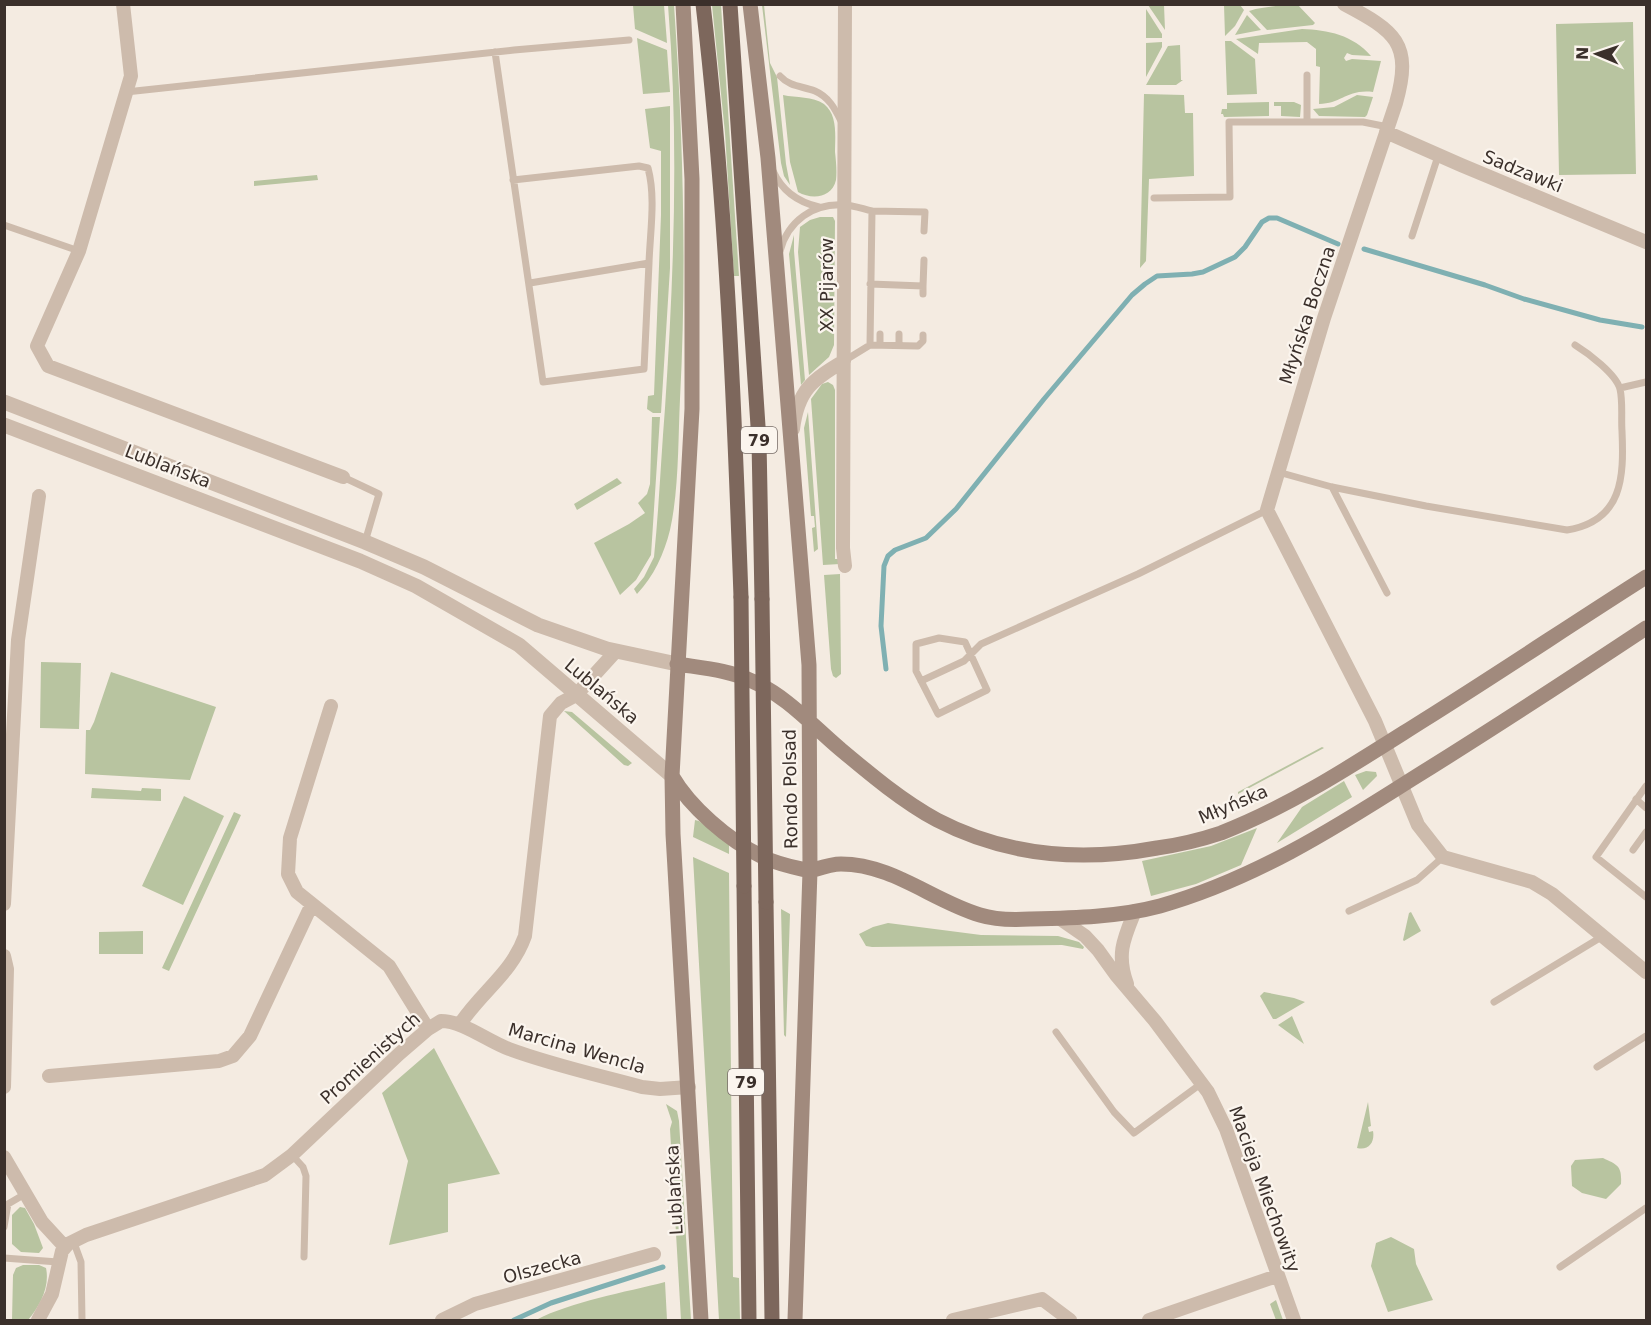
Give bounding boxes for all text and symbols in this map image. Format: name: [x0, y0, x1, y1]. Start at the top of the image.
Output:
north arrow: [1567, 24, 1627, 84]
text: N: [1573, 46, 1592, 61]
street label: Sadzawki: [1480, 145, 1566, 197]
street label: XX Pijarów: [816, 238, 837, 332]
street label: Młyńska Boczna: [1275, 243, 1339, 387]
road number: 79: [741, 427, 777, 453]
street label: Lublańska: [122, 440, 214, 492]
street label: Lublańska: [561, 654, 643, 728]
street label: Rondo Polsad: [778, 729, 802, 849]
street label: Młyńska: [1195, 780, 1271, 828]
street label: Promienistych: [316, 1008, 424, 1108]
street label: Marcina Wencla: [506, 1018, 648, 1078]
road number: 79: [728, 1069, 764, 1095]
street label: Macieja Miechowity: [1225, 1103, 1305, 1275]
street label: Lublańska: [661, 1144, 687, 1236]
street label: Olszecka: [501, 1246, 583, 1288]

